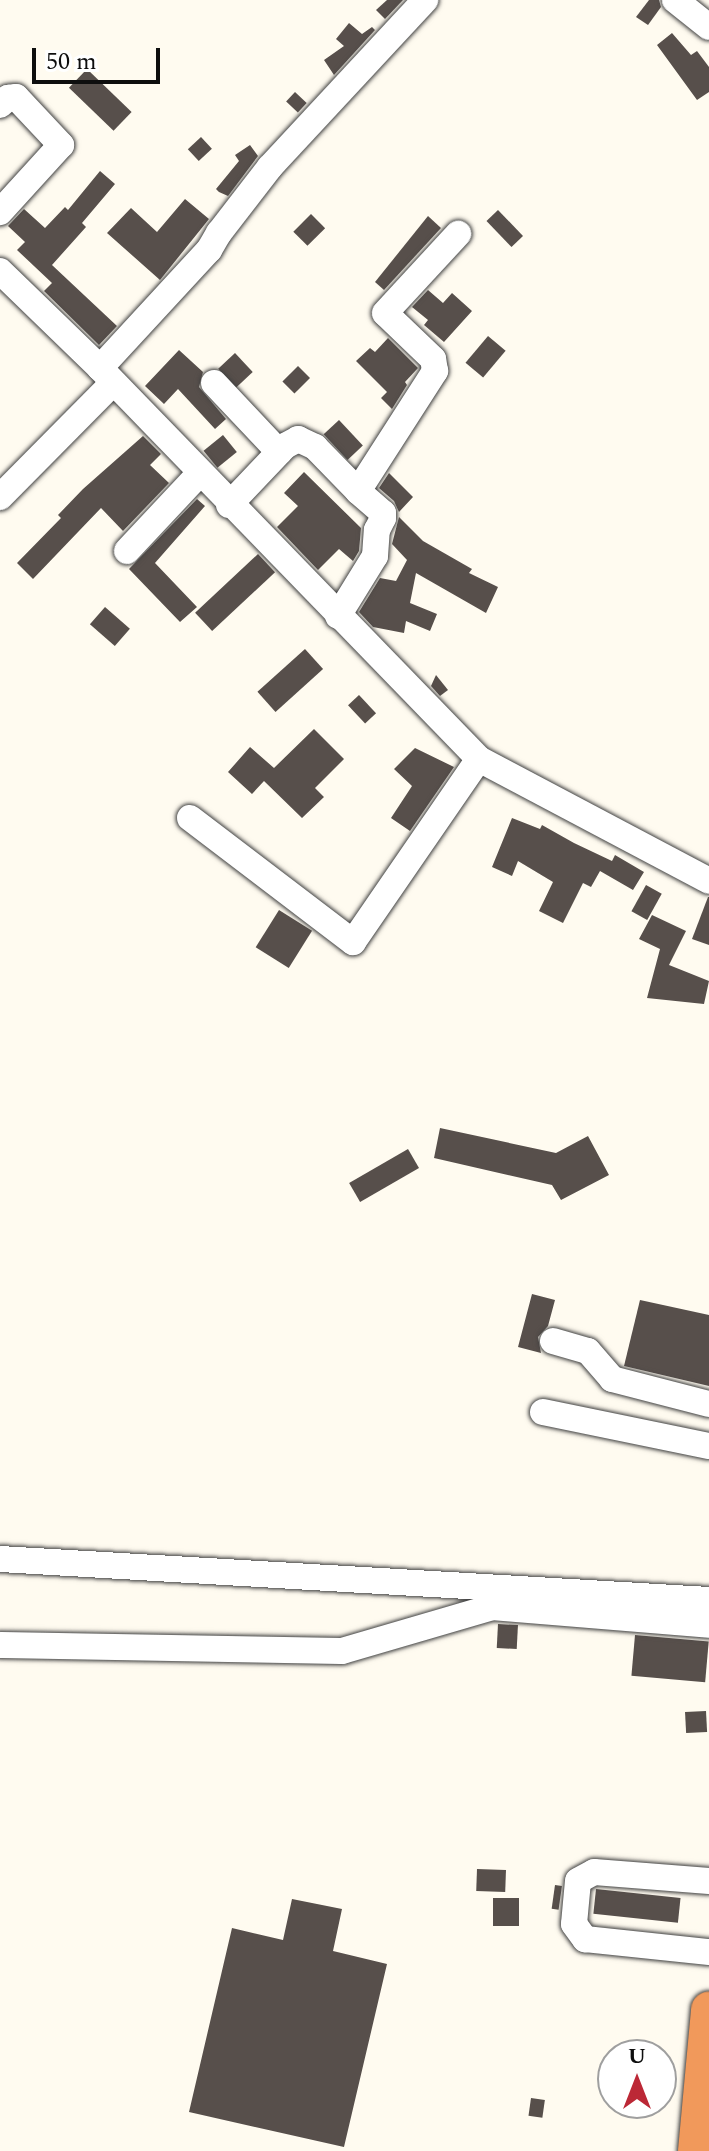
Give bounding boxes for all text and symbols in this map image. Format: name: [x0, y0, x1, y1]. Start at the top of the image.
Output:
scale bar: [36, 32, 164, 82]
text: 50 m: [46, 44, 97, 80]
north arrow: [597, 2039, 677, 2119]
text: U: [628, 2040, 646, 2073]

